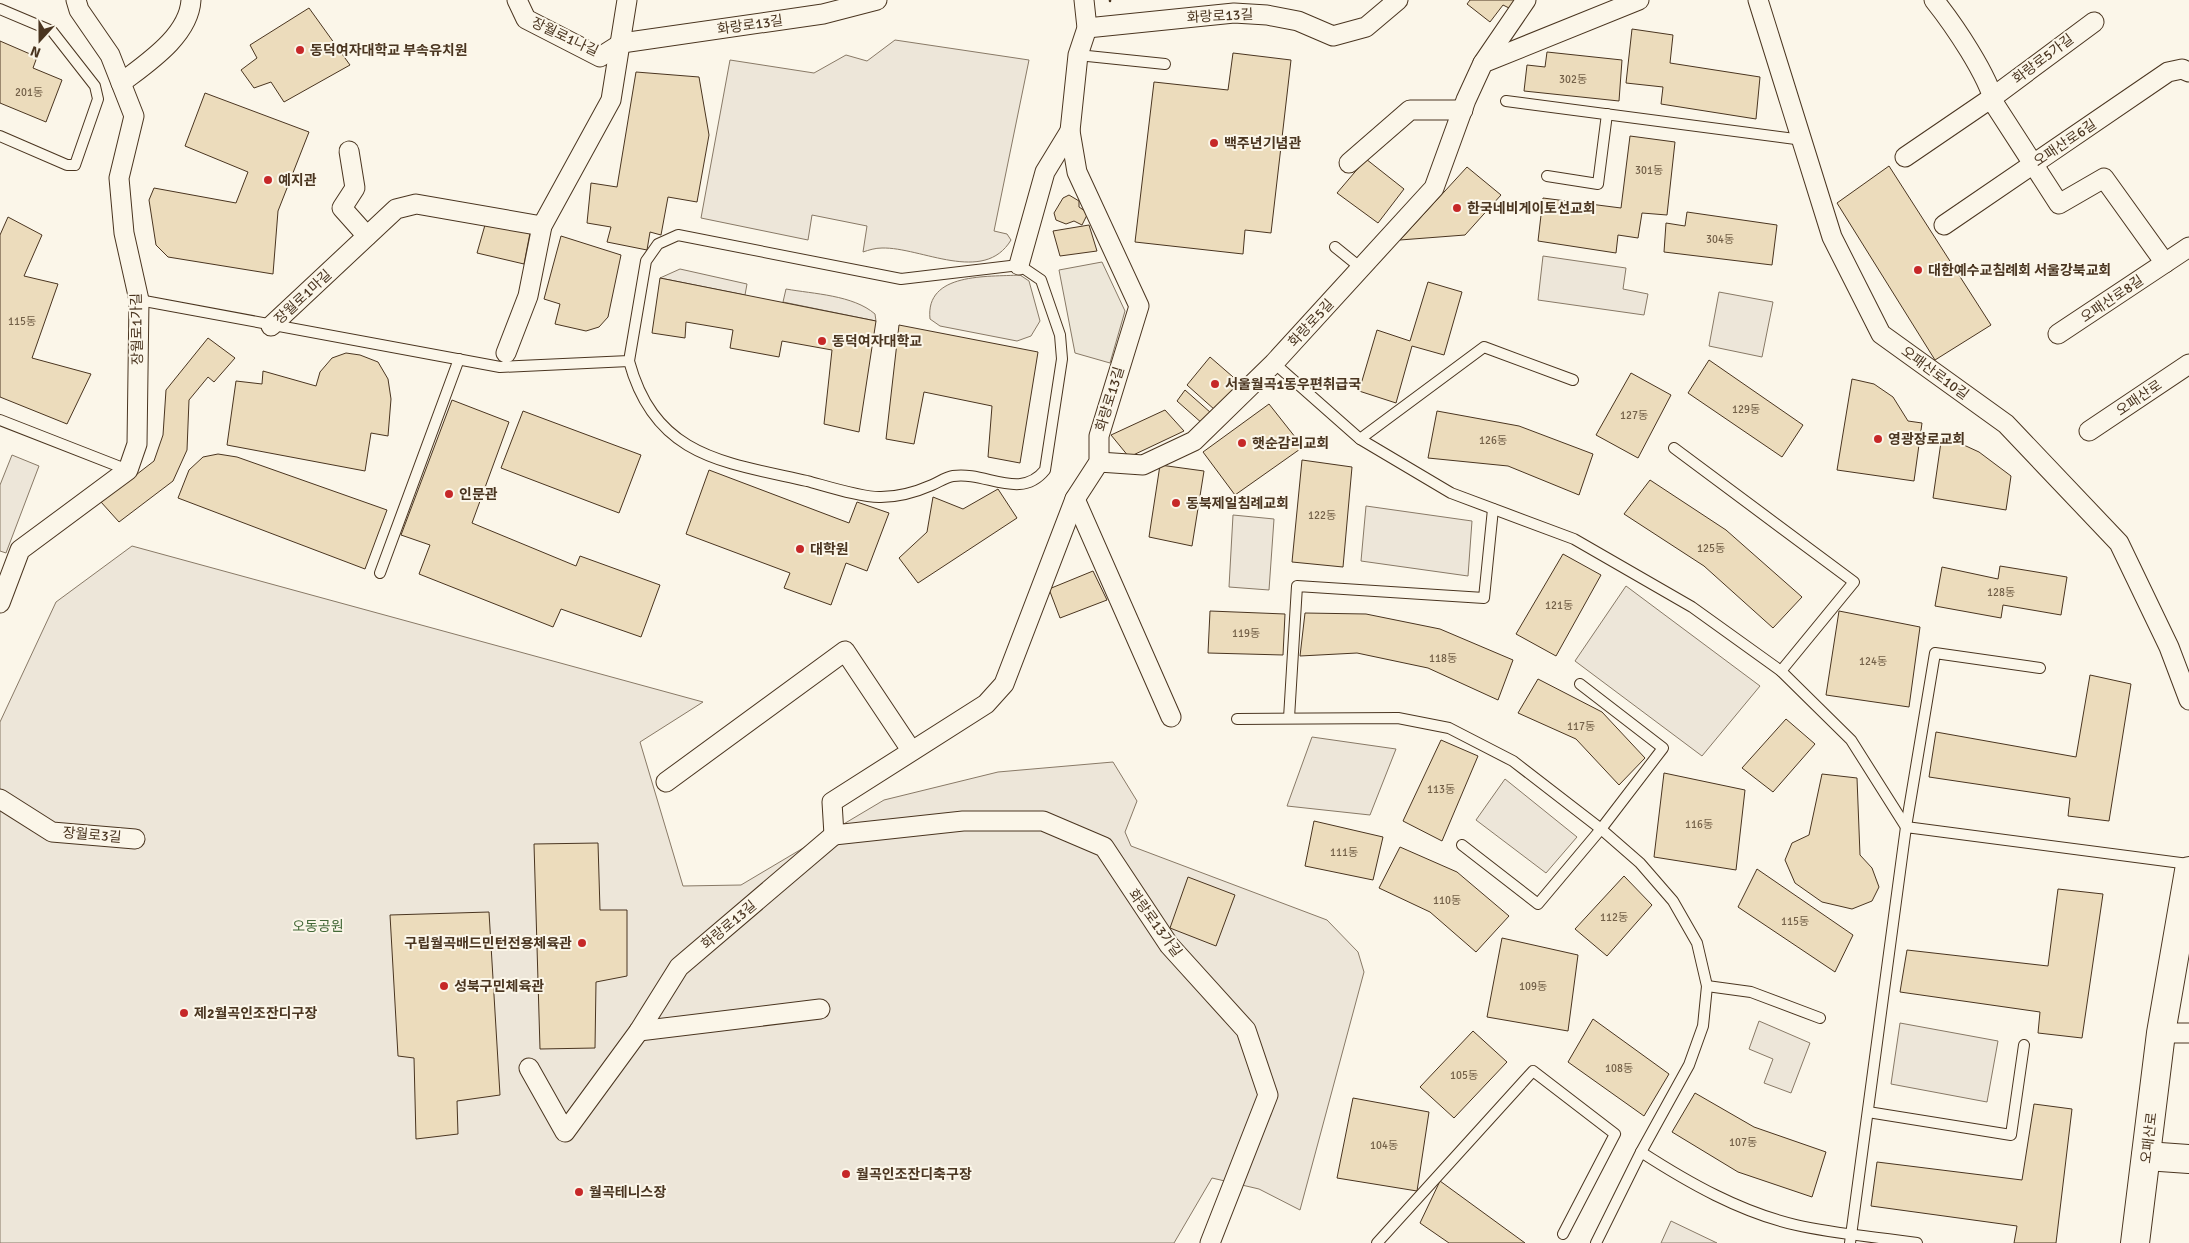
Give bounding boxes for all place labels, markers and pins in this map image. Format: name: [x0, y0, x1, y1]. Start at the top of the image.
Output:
place label: 동덕여자대학교 부속유치원: [310, 42, 468, 59]
marker: 동덕여자대학교 부속유치원: [294, 44, 306, 56]
place label: 백주년기념관: [1224, 135, 1301, 152]
marker: 백주년기념관: [1208, 137, 1220, 149]
place label: 예지관: [278, 172, 317, 189]
marker: 예지관: [262, 174, 274, 186]
place label: 한국네비게이토선교회: [1467, 200, 1596, 217]
marker: 한국네비게이토선교회: [1451, 202, 1463, 214]
place label: 대한예수교침례회 서울강북교회: [1928, 262, 2111, 279]
marker: 대한예수교침례회 서울강북교회: [1912, 264, 1924, 276]
place label: 동덕여자대학교: [832, 333, 922, 350]
marker: 동덕여자대학교: [816, 335, 828, 347]
place label: 서울월곡1동우편취급국: [1225, 376, 1361, 393]
marker: 서울월곡1동우편취급국: [1209, 378, 1221, 390]
place label: 영광장로교회: [1888, 431, 1965, 448]
marker: 영광장로교회: [1872, 433, 1884, 445]
place label: 햇순감리교회: [1252, 435, 1329, 452]
marker: 햇순감리교회: [1236, 437, 1248, 449]
place label: 인문관: [459, 486, 498, 503]
marker: 인문관: [443, 488, 455, 500]
place label: 동북제일침례교회: [1186, 495, 1289, 512]
marker: 동북제일침례교회: [1170, 497, 1182, 509]
place label: 대학원: [810, 541, 849, 558]
marker: 대학원: [794, 543, 806, 555]
place label: 구립월곡배드민턴전용체육관: [405, 935, 572, 952]
marker: 구립월곡배드민턴전용체육관: [576, 937, 588, 949]
place label: 성북구민체육관: [454, 978, 544, 995]
marker: 성북구민체육관: [438, 980, 450, 992]
place label: 제2월곡인조잔디구장: [194, 1005, 318, 1022]
marker: 제2월곡인조잔디구장: [178, 1007, 190, 1019]
place label: 월곡인조잔디축구장: [856, 1166, 972, 1183]
marker: 월곡인조잔디축구장: [840, 1168, 852, 1180]
place label: 월곡테니스장: [589, 1184, 666, 1201]
marker: 월곡테니스장: [573, 1186, 585, 1198]

